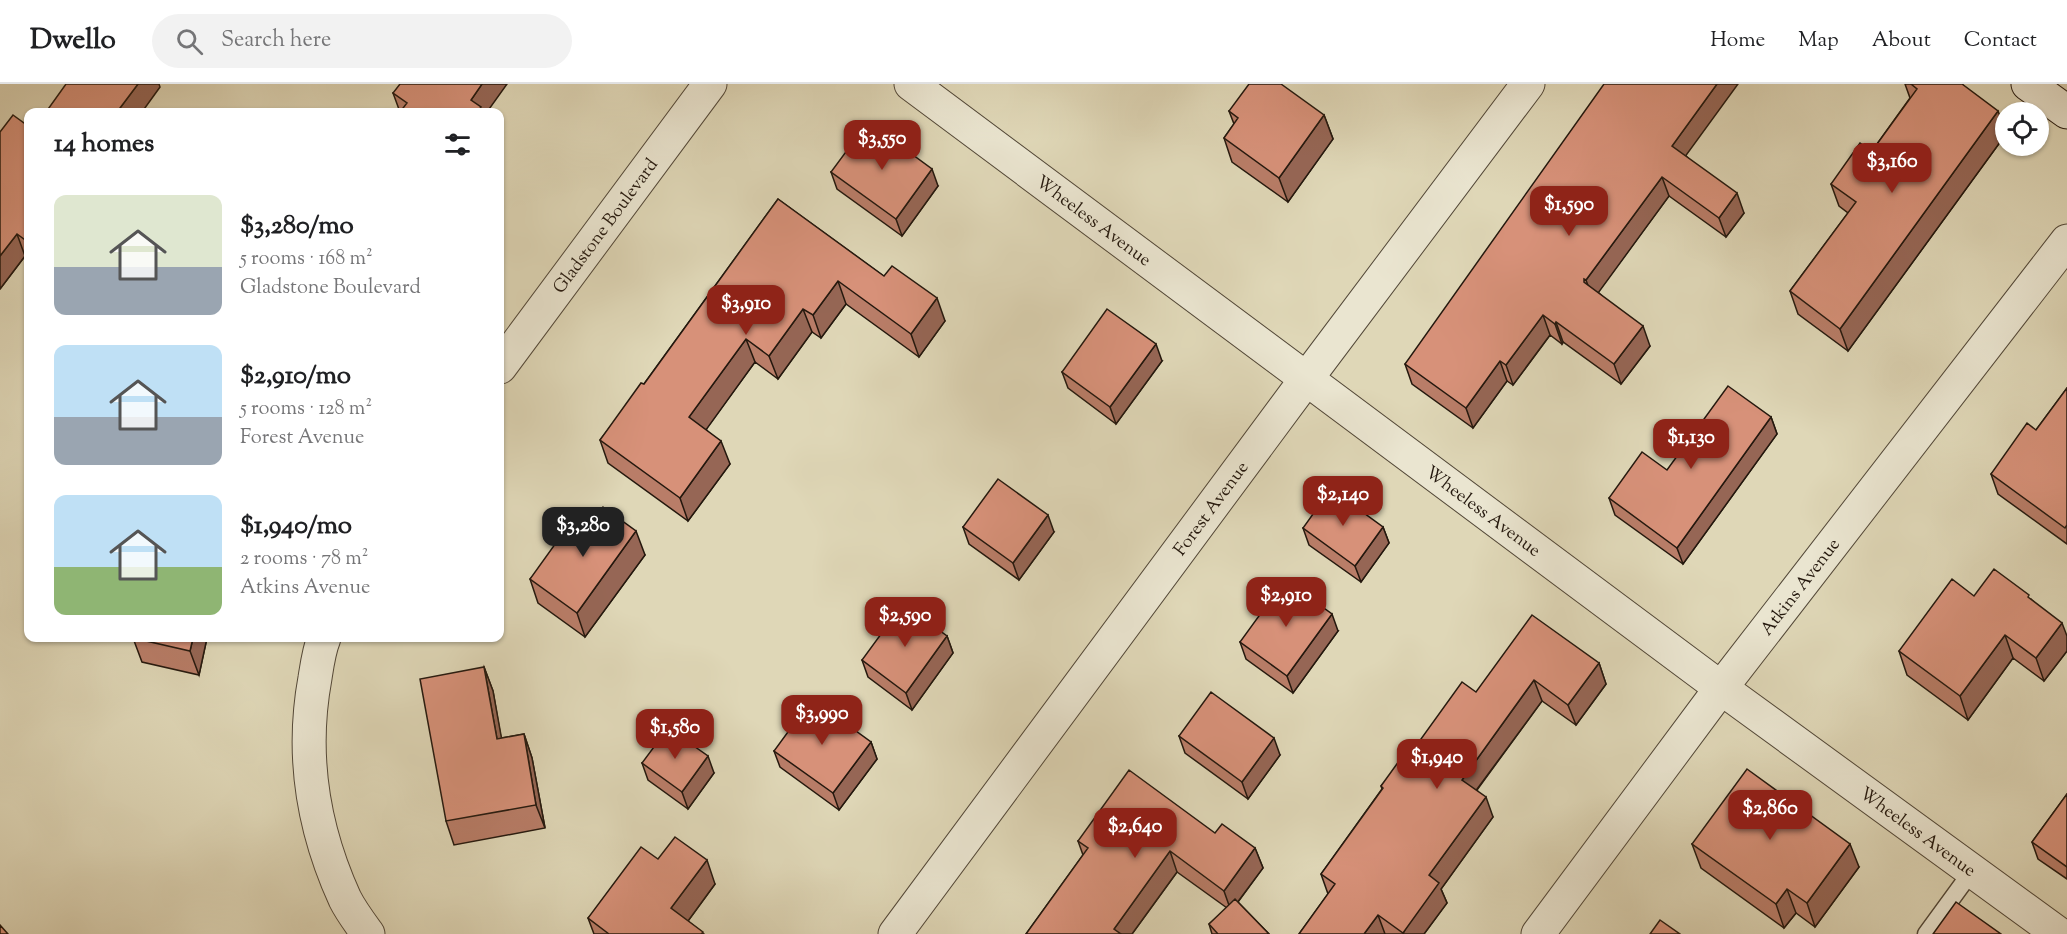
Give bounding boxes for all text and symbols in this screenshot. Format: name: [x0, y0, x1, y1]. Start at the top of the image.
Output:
search box: [152, 14, 572, 68]
text: Dwello: [30, 21, 116, 61]
icon: search: [173, 25, 206, 58]
text: Search here: [221, 25, 331, 57]
text: Home: [1710, 26, 1765, 56]
text: Map: [1798, 26, 1839, 56]
text: About: [1872, 26, 1931, 56]
text: Contact: [1964, 26, 2037, 56]
map controls: [1995, 102, 2049, 156]
button: locate: [1995, 102, 2049, 156]
pin: $3,550: [833, 120, 931, 171]
text: $3,550: [858, 125, 906, 154]
text: 14 homes: [54, 126, 154, 163]
icon: filters: [441, 128, 474, 161]
pin: $3,160: [1843, 143, 1941, 194]
text: $3,160: [1866, 148, 1918, 177]
street label: Gladstone Boulevard: [548, 154, 665, 300]
street label: Wheeless Avenue: [1029, 170, 1156, 274]
pin: $1,590: [1520, 186, 1618, 237]
text: $1,590: [1544, 191, 1594, 220]
text: $3,280/mo: [240, 208, 354, 245]
icon: home: [102, 219, 174, 291]
text: 5 rooms · 168 m²: [240, 245, 373, 274]
text: Gladstone Boulevard: [240, 274, 421, 303]
pin: $3,910: [697, 285, 795, 336]
text: $3,910: [721, 290, 771, 319]
text: $2,910/mo: [240, 358, 351, 395]
icon: home: [102, 369, 174, 441]
text: 5 rooms · 128 m²: [240, 395, 372, 424]
pin: $1,130: [1642, 419, 1740, 470]
text: Forest Avenue: [240, 424, 364, 453]
text: $1,130: [1667, 424, 1715, 453]
street label: Forest Avenue: [1168, 457, 1256, 562]
street label: Wheeless Avenue: [1419, 461, 1545, 564]
pin: $2,140: [1294, 476, 1392, 527]
text: $2,140: [1317, 481, 1369, 510]
pin: $3,280: [534, 507, 632, 558]
text: $1,940/mo: [240, 508, 352, 545]
text: $3,280: [556, 512, 610, 541]
icon: home: [102, 519, 174, 591]
street label: Atkins Avenue: [1755, 533, 1847, 642]
text: 2 rooms · 78 m²: [240, 545, 369, 574]
text: Atkins Avenue: [240, 574, 370, 603]
pin: $2,910: [1237, 577, 1335, 628]
text: $2,910: [1260, 582, 1312, 611]
pin: $2,590: [856, 597, 954, 648]
text: $2,590: [879, 602, 931, 631]
pin: $3,990: [773, 695, 871, 746]
text: $3,990: [795, 700, 849, 729]
pin: $1,580: [626, 709, 724, 760]
text: $1,580: [650, 714, 700, 743]
pin: $1,940: [1388, 739, 1486, 790]
text: $1,940: [1411, 744, 1463, 773]
street label: Wheeless Avenue: [1853, 782, 1980, 884]
pin: $2,860: [1721, 790, 1819, 841]
text: $2,860: [1742, 795, 1798, 824]
pin: $2,640: [1086, 808, 1184, 859]
text: $2,640: [1108, 813, 1162, 842]

